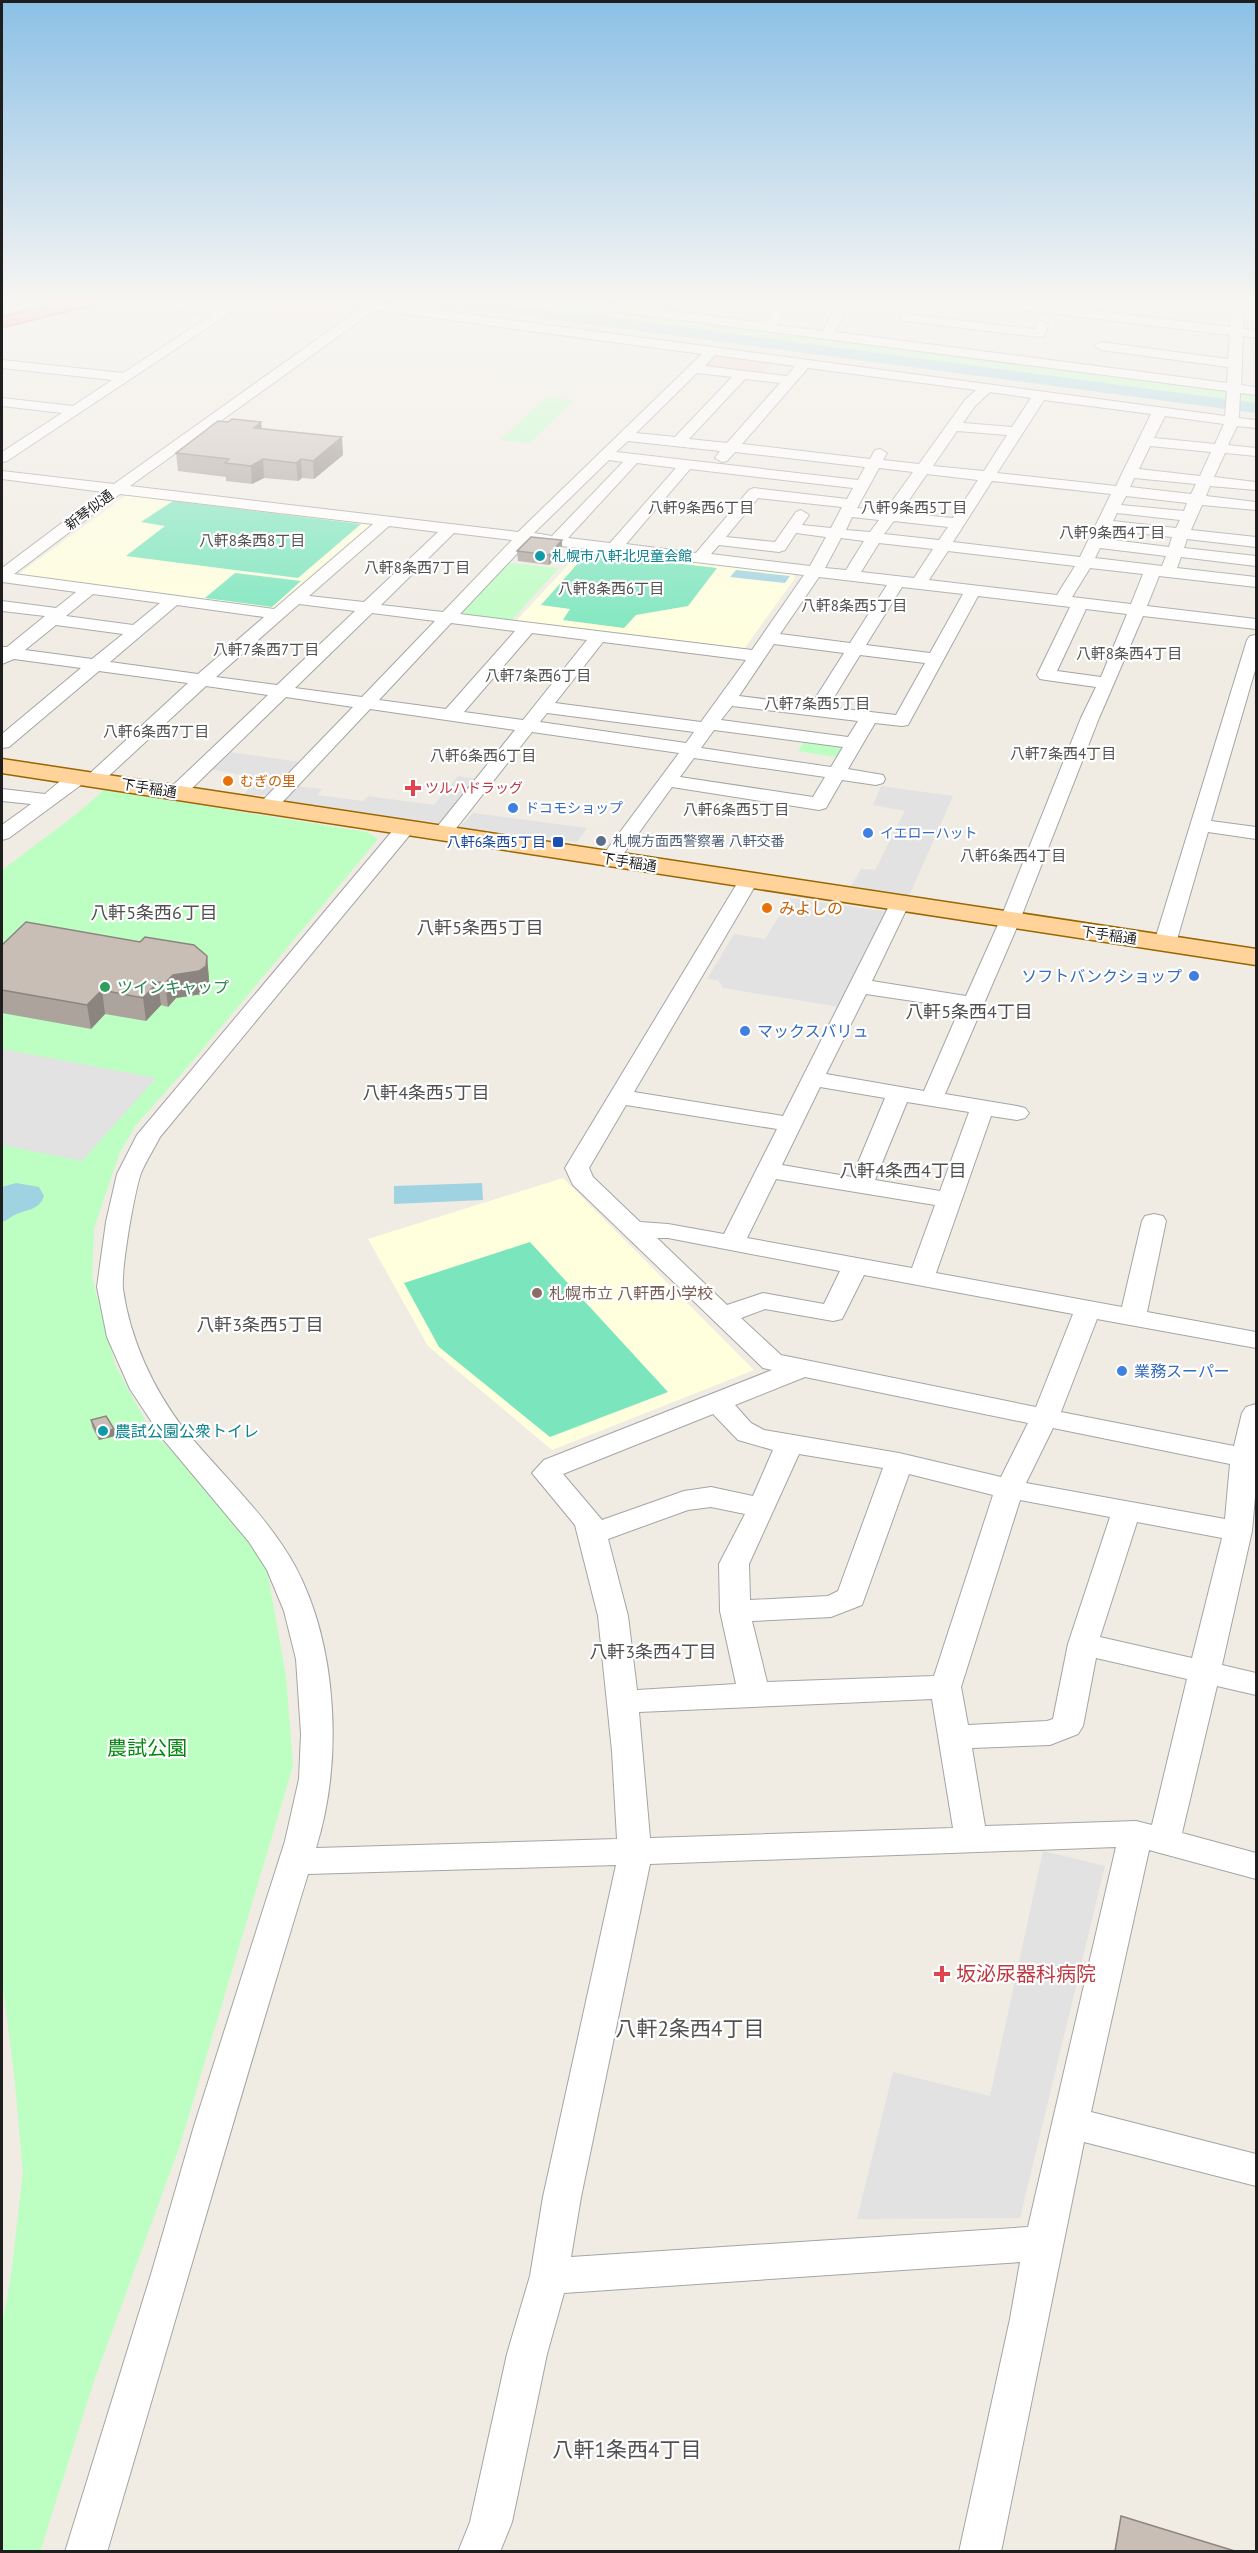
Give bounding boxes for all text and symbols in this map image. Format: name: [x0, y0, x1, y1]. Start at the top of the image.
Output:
street label: 新琴似通: [61, 486, 117, 534]
district label: 八軒9条西6丁目: [648, 498, 754, 517]
district label: 八軒9条西5丁目: [861, 498, 967, 517]
district label: 八軒9条西4丁目: [1059, 523, 1165, 542]
district label: 八軒8条西8丁目: [199, 531, 305, 550]
place label: 札幌市八軒北児童会館: [552, 547, 692, 565]
marker: 札幌市八軒北児童会館: [533, 549, 547, 563]
district label: 八軒8条西7丁目: [364, 558, 470, 577]
district label: 八軒8条西6丁目: [558, 579, 664, 598]
district label: 八軒8条西5丁目: [801, 596, 907, 615]
district label: 八軒7条西7丁目: [213, 640, 319, 659]
district label: 八軒8条西4丁目: [1076, 644, 1182, 663]
district label: 八軒7条西6丁目: [485, 666, 591, 685]
district label: 八軒7条西5丁目: [764, 694, 870, 713]
district label: 八軒6条西7丁目: [103, 722, 209, 741]
district label: 八軒7条西4丁目: [1010, 744, 1116, 763]
district label: 八軒6条西6丁目: [430, 746, 536, 765]
place label: むぎの里: [240, 772, 296, 790]
marker: むぎの里: [221, 774, 235, 788]
street label: 下手稲通: [120, 775, 178, 801]
place label: ツルハドラッグ: [425, 779, 523, 797]
marker: ツルハドラッグ: [406, 781, 420, 795]
place label: ドコモショップ: [525, 799, 623, 817]
district label: 八軒6条西5丁目: [683, 800, 789, 819]
marker: ドコモショップ: [506, 801, 520, 815]
place label: イエローハット: [880, 824, 978, 842]
marker: イエローハット: [861, 826, 875, 840]
place label: 札幌方面西警察署 八軒交番: [613, 832, 785, 850]
place label: 八軒6条西5丁目: [447, 833, 546, 851]
marker: 札幌方面西警察署 八軒交番: [594, 834, 608, 848]
marker: 八軒6条西5丁目: [551, 835, 565, 849]
district label: 八軒6条西4丁目: [960, 846, 1066, 865]
street label: 下手稲通: [600, 849, 658, 875]
place label: みよしの: [779, 898, 843, 918]
district label: 八軒5条西6丁目: [90, 901, 218, 924]
marker: みよしの: [760, 901, 774, 915]
district label: 八軒5条西5丁目: [416, 916, 544, 939]
street label: 下手稲通: [1080, 922, 1138, 948]
place label: ソフトバンクショップ: [1021, 966, 1182, 986]
marker: ソフトバンクショップ: [1187, 969, 1201, 983]
place label: ツインキャップ: [117, 977, 229, 997]
marker: ツインキャップ: [98, 980, 112, 994]
district label: 八軒5条西4丁目: [905, 1000, 1033, 1023]
place label: マックスバリュ: [757, 1021, 869, 1041]
marker: マックスバリュ: [738, 1024, 752, 1038]
district label: 八軒4条西5丁目: [362, 1081, 490, 1104]
district label: 八軒4条西4丁目: [839, 1159, 967, 1182]
place label: 札幌市立 八軒西小学校: [549, 1283, 713, 1303]
marker: 札幌市立 八軒西小学校: [530, 1286, 544, 1300]
district label: 八軒3条西5丁目: [196, 1313, 324, 1336]
place label: 業務スーパー: [1134, 1361, 1230, 1381]
marker: 業務スーパー: [1115, 1364, 1129, 1378]
place label: 農試公園公衆トイレ: [115, 1421, 259, 1441]
marker: 農試公園公衆トイレ: [96, 1424, 110, 1438]
district label: 八軒3条西4丁目: [589, 1640, 717, 1663]
park label: 農試公園: [107, 1735, 187, 1761]
place label: 坂泌尿器科病院: [956, 1961, 1096, 1987]
marker: 坂泌尿器科病院: [933, 1965, 951, 1983]
district label: 八軒2条西4丁目: [616, 2015, 764, 2042]
district label: 八軒1条西4丁目: [553, 2436, 701, 2463]

